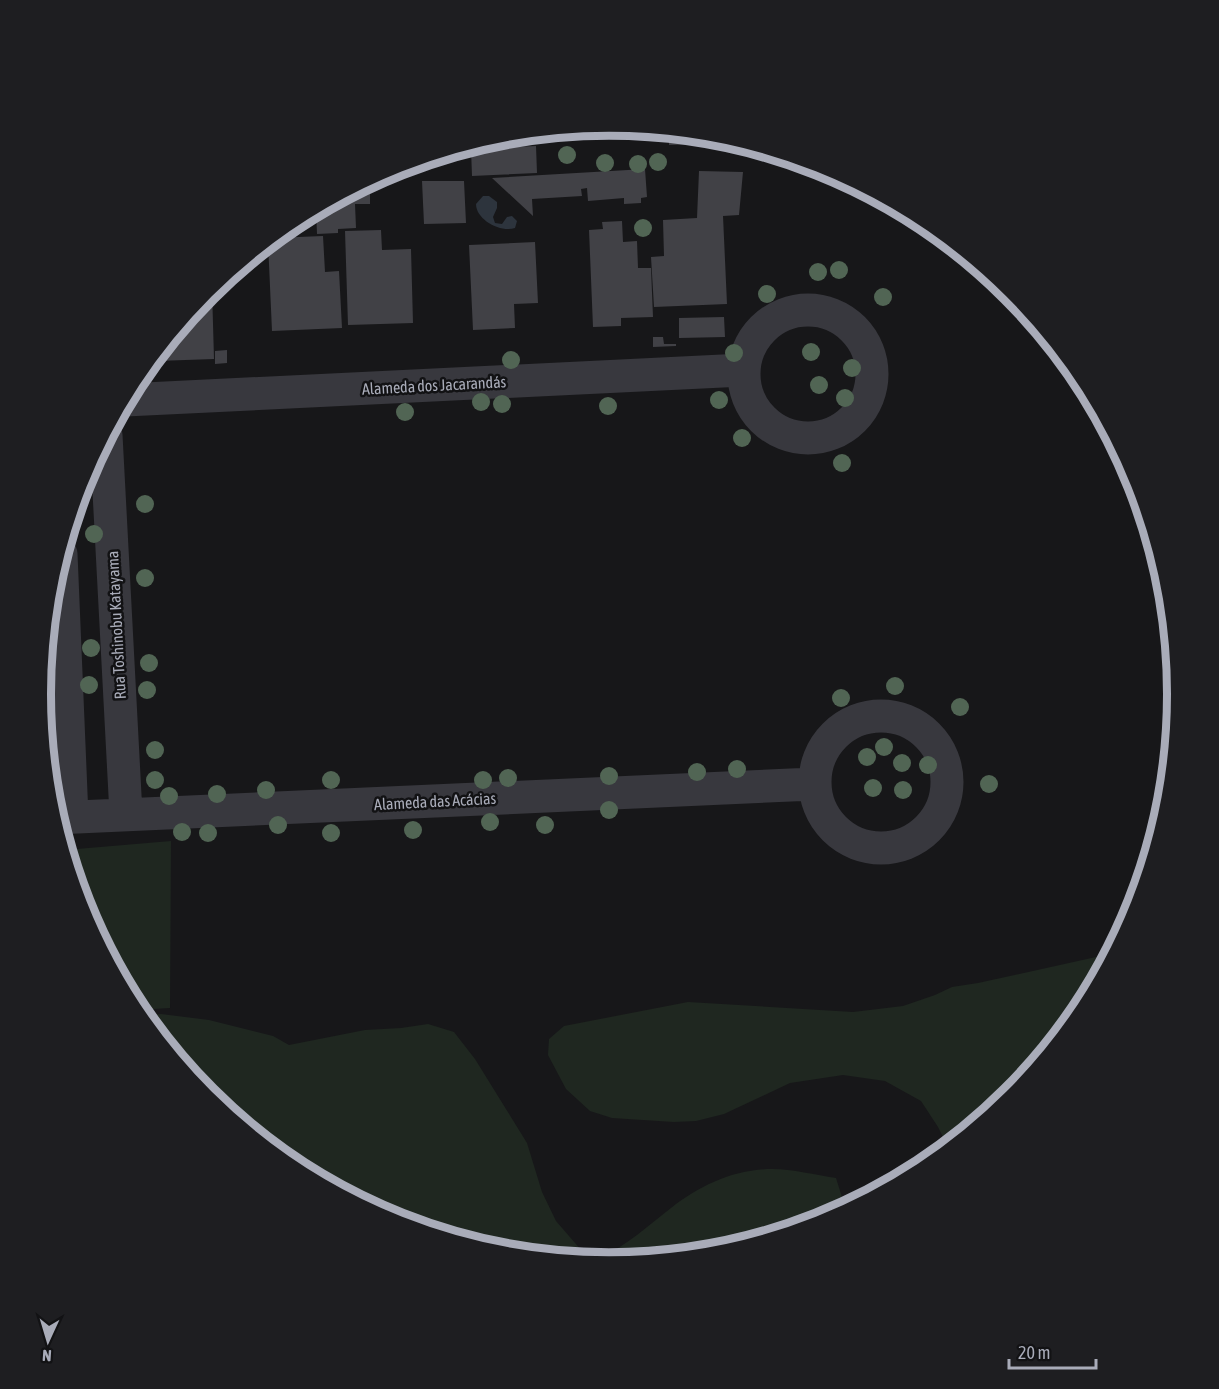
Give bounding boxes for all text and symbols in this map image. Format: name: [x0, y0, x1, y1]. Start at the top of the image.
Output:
street label: Alameda dos Jacarandás: [361, 372, 507, 398]
street label: Rua Toshinobu Katayama: [103, 550, 130, 700]
street label: Alameda das Acácias: [374, 789, 497, 813]
north arrow: [18, 1311, 78, 1371]
scale bar: [1009, 1332, 1096, 1370]
text: 20 m: [1018, 1342, 1050, 1363]
text: N: [42, 1347, 52, 1365]

